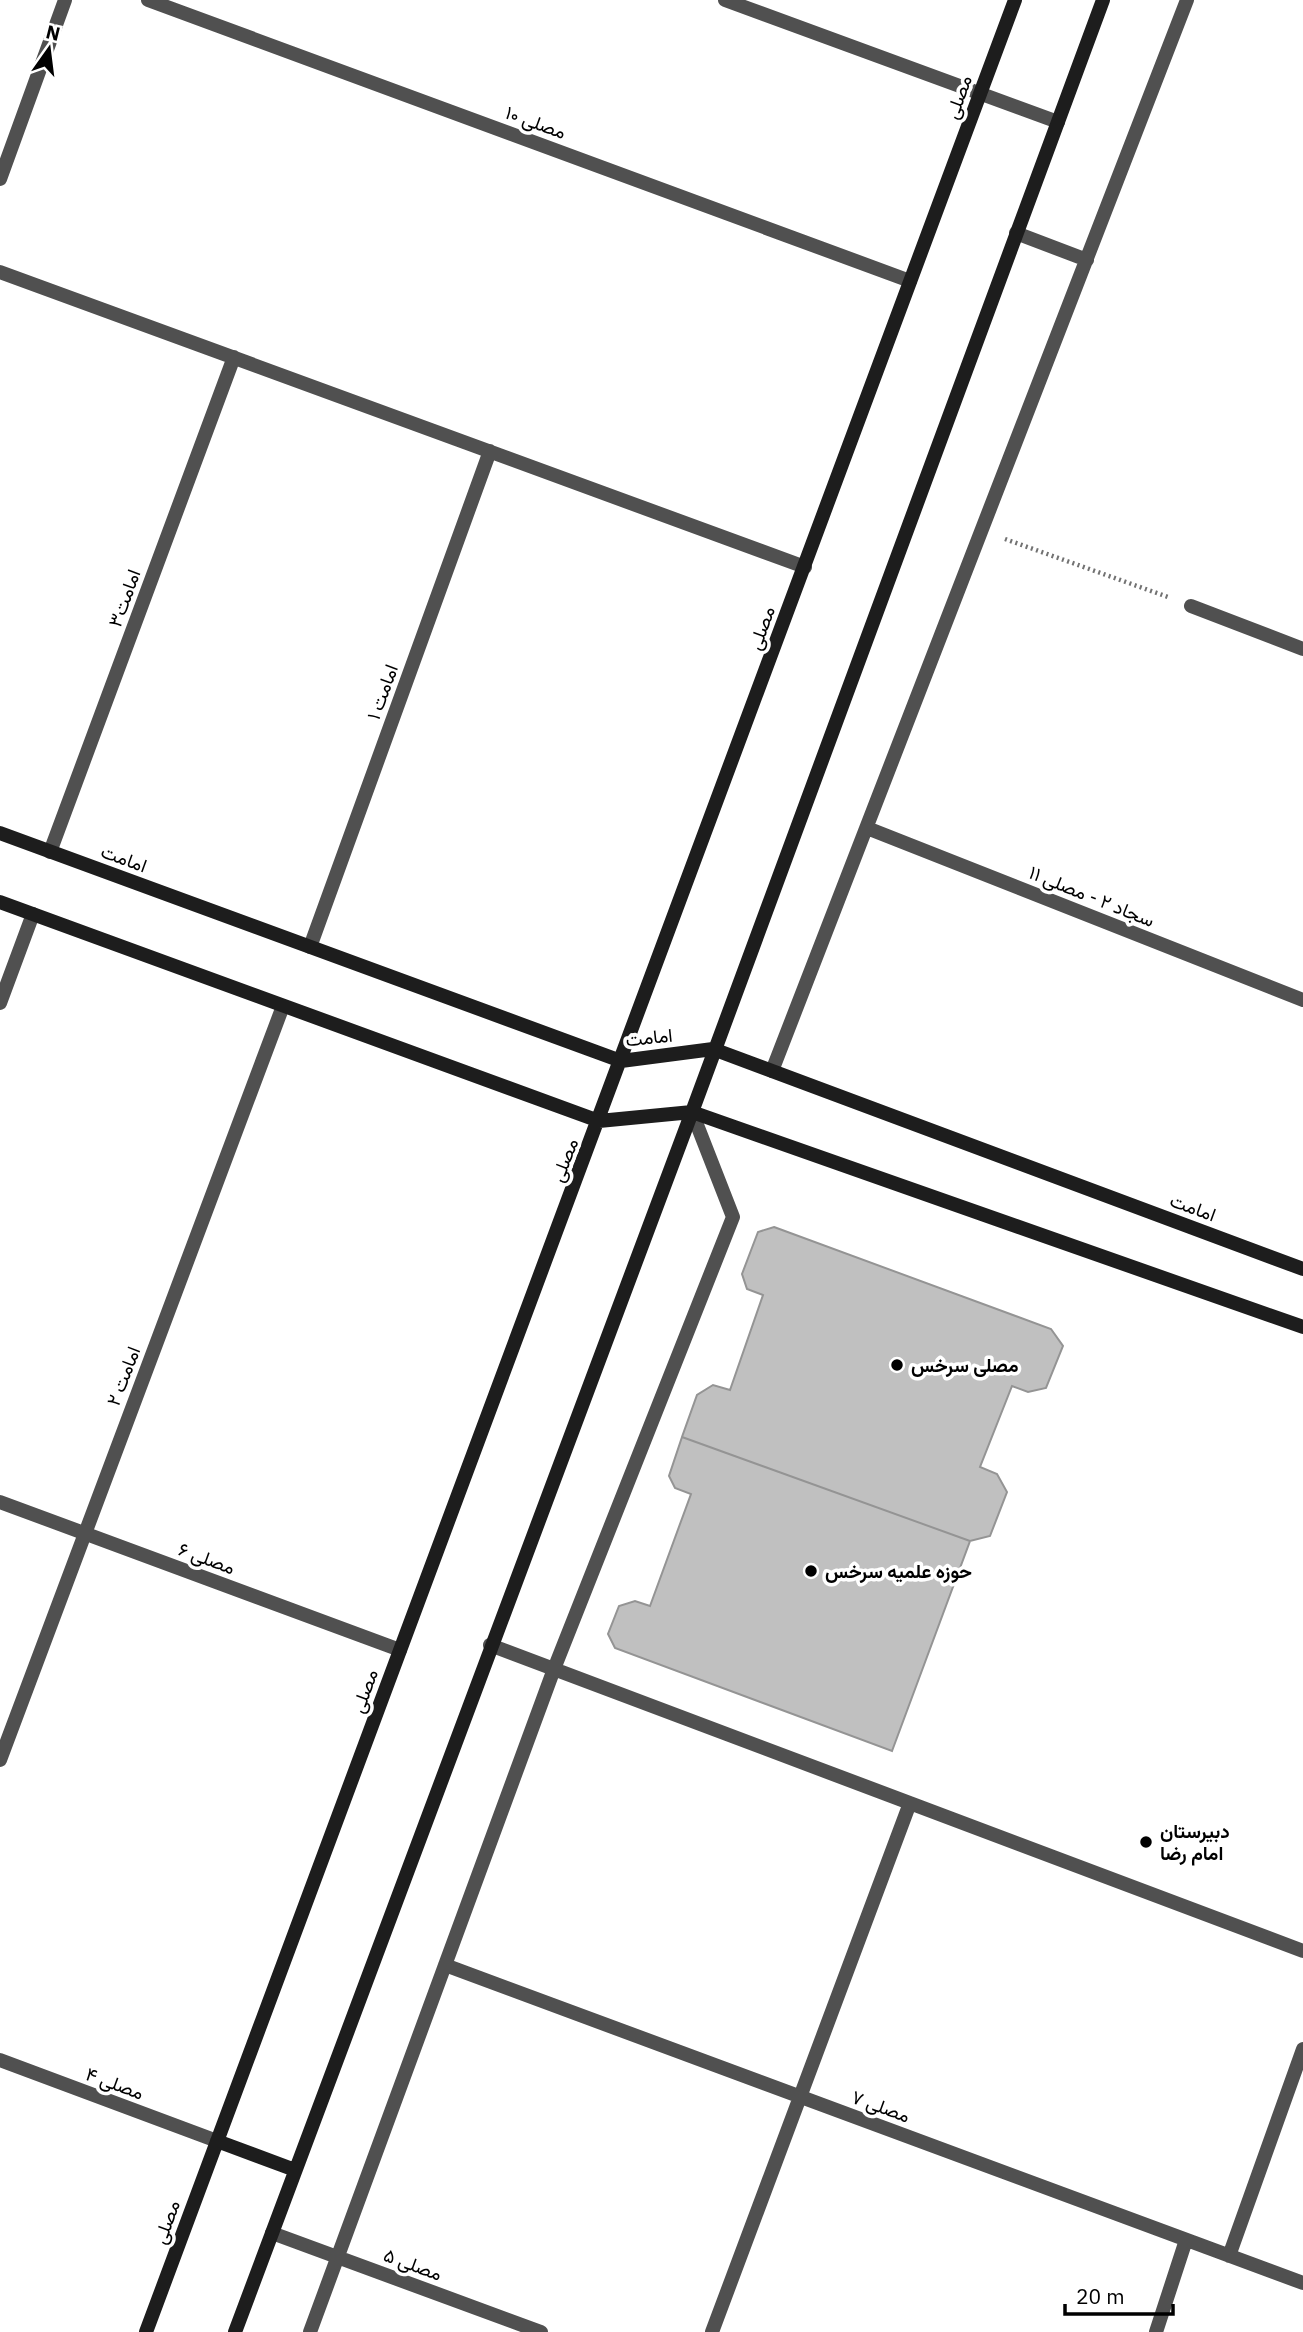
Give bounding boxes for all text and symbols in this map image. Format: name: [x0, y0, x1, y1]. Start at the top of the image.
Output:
north arrow: [14, 14, 84, 84]
text: N: [44, 19, 63, 46]
street label: مصلی: [939, 72, 977, 122]
street label: مصلی ۱۰: [502, 100, 570, 144]
street label: امامت۳: [102, 566, 146, 630]
street label: مصلی: [742, 603, 780, 653]
street label: امامت ۱: [361, 661, 403, 723]
street label: امامت: [98, 839, 150, 877]
street label: سجاد ۲ - مصلی ۱۱: [1026, 860, 1158, 932]
street label: امامت: [624, 1023, 674, 1051]
street label: مصلی: [545, 1135, 583, 1185]
street label: امامت: [1167, 1188, 1219, 1226]
street label: امامت ۲: [101, 1343, 145, 1409]
place label: مصلی سرخس: [911, 1353, 1019, 1378]
marker: مصلی سرخس: [889, 1357, 905, 1373]
street label: مصلی ۶: [175, 1537, 239, 1579]
place label: حوزه علمیه سرخس: [825, 1559, 972, 1584]
marker: حوزه علمیه سرخس: [803, 1563, 819, 1579]
street label: مصلی: [345, 1666, 383, 1716]
place label: دبیرستان امام رضا: [1160, 1819, 1230, 1866]
marker: دبیرستان امام رضا: [1138, 1834, 1154, 1850]
street label: مصلی ۴: [83, 2061, 147, 2105]
street label: مصلی ۷: [848, 2084, 914, 2128]
street label: مصلی: [147, 2197, 185, 2247]
street label: مصلی ۵: [380, 2242, 446, 2286]
scale bar: [1065, 2272, 1174, 2316]
text: 20 m: [1076, 2282, 1125, 2310]

